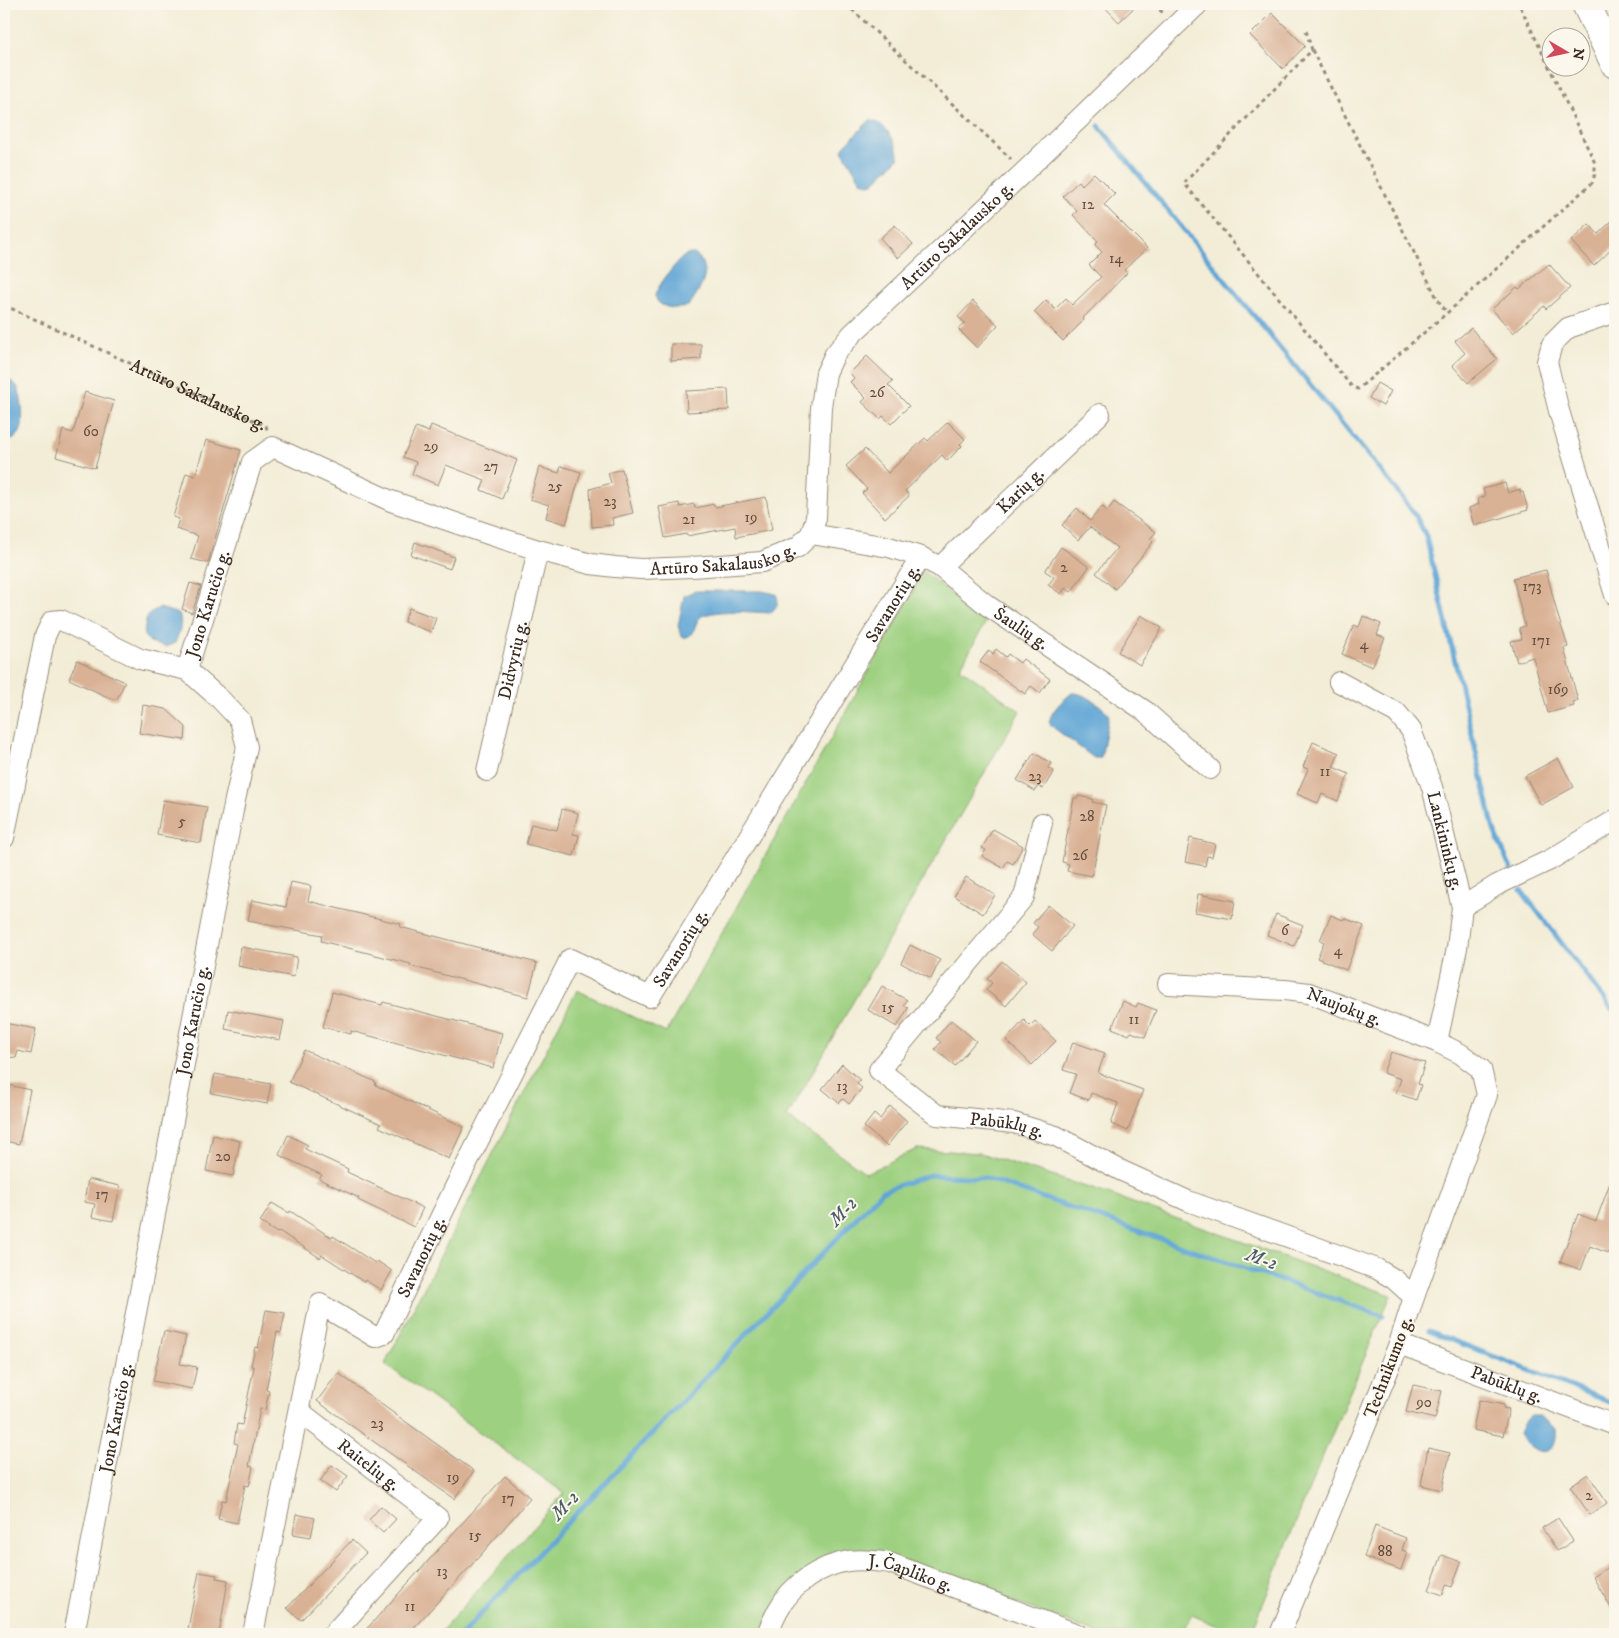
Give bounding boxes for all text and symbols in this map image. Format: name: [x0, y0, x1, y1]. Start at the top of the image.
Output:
north arrow: [1542, 28, 1592, 78]
text: N: [1568, 47, 1588, 61]
street label: Artūro Sakalausko g.: [896, 177, 1019, 295]
house number: 12: [1082, 195, 1095, 214]
house number: 14: [1109, 249, 1123, 268]
street label: Artūro Sakalausko g.: [126, 355, 270, 437]
house number: 26: [869, 383, 886, 402]
house number: 60: [83, 422, 99, 441]
house number: 29: [424, 437, 438, 456]
house number: 27: [484, 457, 499, 476]
street label: Karių g.: [993, 463, 1049, 519]
house number: 25: [548, 477, 563, 496]
house number: 23: [604, 492, 616, 511]
house number: 19: [745, 508, 757, 527]
house number: 21: [683, 510, 695, 529]
street label: Artūro Sakalausko g.: [650, 539, 799, 581]
street label: Jono Karučio g.: [181, 548, 236, 662]
house number: 2: [1060, 558, 1068, 577]
street label: Savanorių g.: [861, 561, 926, 647]
house number: 173: [1522, 577, 1542, 596]
street label: Šaulių g.: [989, 602, 1052, 655]
street label: Didvyrių g.: [494, 619, 533, 702]
house number: 171: [1532, 631, 1550, 650]
house number: 4: [1360, 635, 1369, 654]
house number: 169: [1548, 680, 1568, 699]
house number: 11: [1319, 762, 1331, 781]
house number: 23: [1029, 767, 1041, 786]
street label: Lankininkų g.: [1422, 789, 1467, 893]
house number: 28: [1080, 807, 1094, 826]
house number: 5: [178, 812, 186, 831]
house number: 26: [1072, 846, 1089, 865]
street label: Savanorių g.: [649, 906, 713, 992]
house number: 6: [1281, 921, 1290, 940]
house number: 4: [1334, 941, 1343, 960]
street label: Jono Karučio g.: [172, 964, 215, 1079]
street label: Naujokų g.: [1303, 983, 1384, 1032]
house number: 15: [882, 998, 895, 1017]
house number: 11: [1128, 1010, 1140, 1029]
house number: 13: [836, 1077, 848, 1096]
street label: Pabūklų g.: [969, 1108, 1046, 1144]
house number: 20: [215, 1147, 231, 1166]
house number: 17: [95, 1185, 109, 1204]
water label: M-2: [823, 1193, 862, 1233]
street label: Savanorių g.: [393, 1213, 451, 1302]
water label: M-2: [1241, 1243, 1280, 1275]
street label: Technikumo g.: [1359, 1313, 1418, 1421]
street label: Jono Karučio g.: [95, 1361, 138, 1477]
street label: Pabūklų g.: [1467, 1362, 1545, 1409]
house number: 90: [1415, 1393, 1432, 1412]
house number: 23: [371, 1414, 383, 1433]
street label: Raitelių g.: [332, 1434, 404, 1496]
house number: 19: [447, 1468, 459, 1487]
house number: 2: [1585, 1486, 1593, 1505]
water label: M-2: [545, 1487, 584, 1527]
house number: 17: [501, 1489, 515, 1508]
house number: 15: [469, 1526, 482, 1545]
house number: 88: [1377, 1542, 1393, 1561]
street label: J. Čapliko g.: [865, 1550, 955, 1598]
house number: 13: [436, 1562, 448, 1581]
house number: 11: [404, 1597, 416, 1616]

